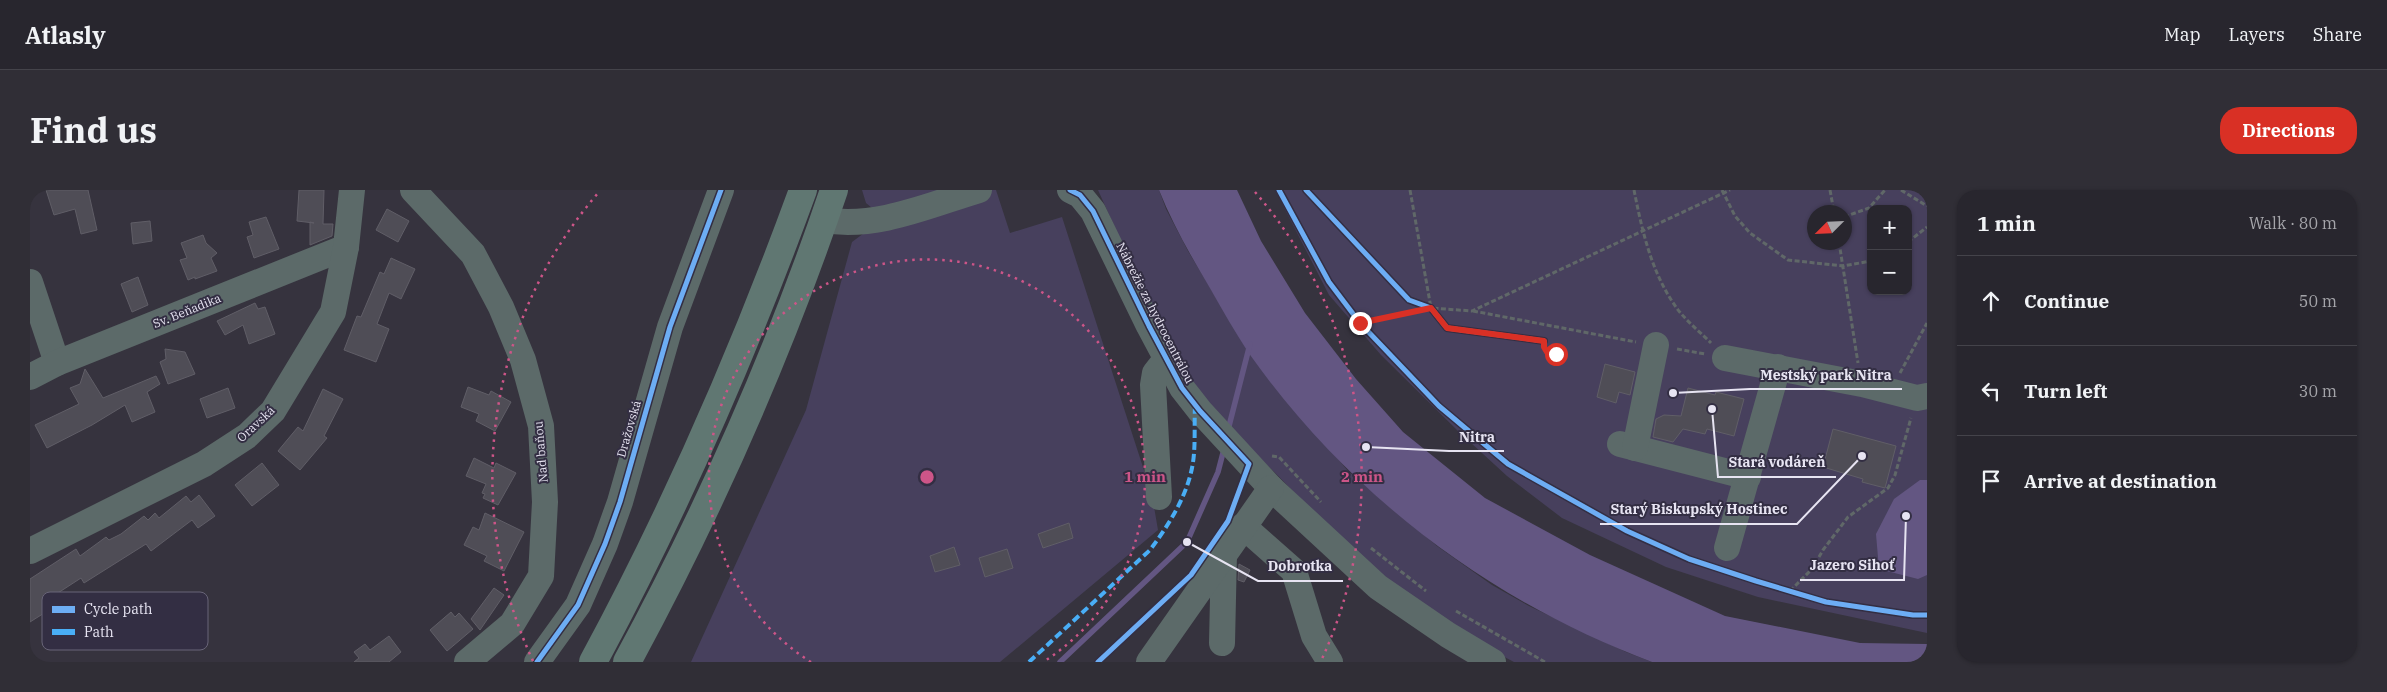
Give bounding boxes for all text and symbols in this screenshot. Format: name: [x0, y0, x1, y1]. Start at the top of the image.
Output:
text: Atlasly: [25, 19, 106, 51]
text: Map: [2164, 23, 2201, 46]
text: Layers: [2229, 23, 2285, 46]
text: Share: [2313, 23, 2362, 46]
text: Find us: [30, 107, 157, 153]
button: Directions: [2220, 107, 2357, 154]
north arrow: [1807, 205, 1852, 250]
map controls: [1867, 205, 1912, 295]
button: +: [1867, 205, 1912, 250]
text: 1 min: [1977, 209, 2036, 237]
text: Walk · 80 m: [2249, 213, 2337, 233]
street label: Nábrežie za hydrocentrálou: [1113, 240, 1198, 386]
button: −: [1867, 250, 1912, 295]
icon: ahead: [1977, 287, 2005, 315]
text: Continue: [2024, 289, 2109, 313]
street label: Sv. Beňadika: [151, 290, 223, 331]
text: 50 m: [2299, 291, 2337, 311]
route end: [1349, 312, 1372, 335]
route start: [1545, 343, 1568, 366]
callout: Mestský park Nitra: [1750, 360, 1902, 389]
text: Mestský park Nitra: [1760, 366, 1892, 384]
icon: left: [1977, 377, 2005, 405]
text: Turn left: [2024, 379, 2107, 403]
text: 30 m: [2299, 381, 2337, 401]
street label: Dražovská: [613, 398, 644, 459]
street label: Oravská: [234, 402, 278, 445]
street label: Nad baňou: [530, 420, 551, 483]
callout: Nitra: [1449, 422, 1504, 451]
text: Nitra: [1459, 428, 1495, 446]
callout: Stará vodáreň: [1718, 448, 1836, 477]
text: Stará vodáreň: [1728, 453, 1826, 471]
text: 1 min: [1124, 467, 1166, 486]
text: 2 min: [1341, 467, 1383, 486]
icon: arrive: [1977, 467, 2005, 495]
centre of rings: [918, 468, 936, 486]
text: Arrive at destination: [2024, 469, 2217, 493]
callout: Starý Biskupský Hostinec: [1600, 495, 1797, 524]
text: Starý Biskupský Hostinec: [1610, 500, 1788, 518]
callout: Jazero Sihoť: [1800, 551, 1904, 580]
callout: Dobrotka: [1258, 552, 1343, 581]
text: Jazero Sihoť: [1810, 556, 1896, 574]
text: Dobrotka: [1268, 557, 1332, 575]
legend: [42, 592, 208, 650]
text: Cycle path: [84, 600, 153, 618]
text: Path: [84, 623, 114, 641]

